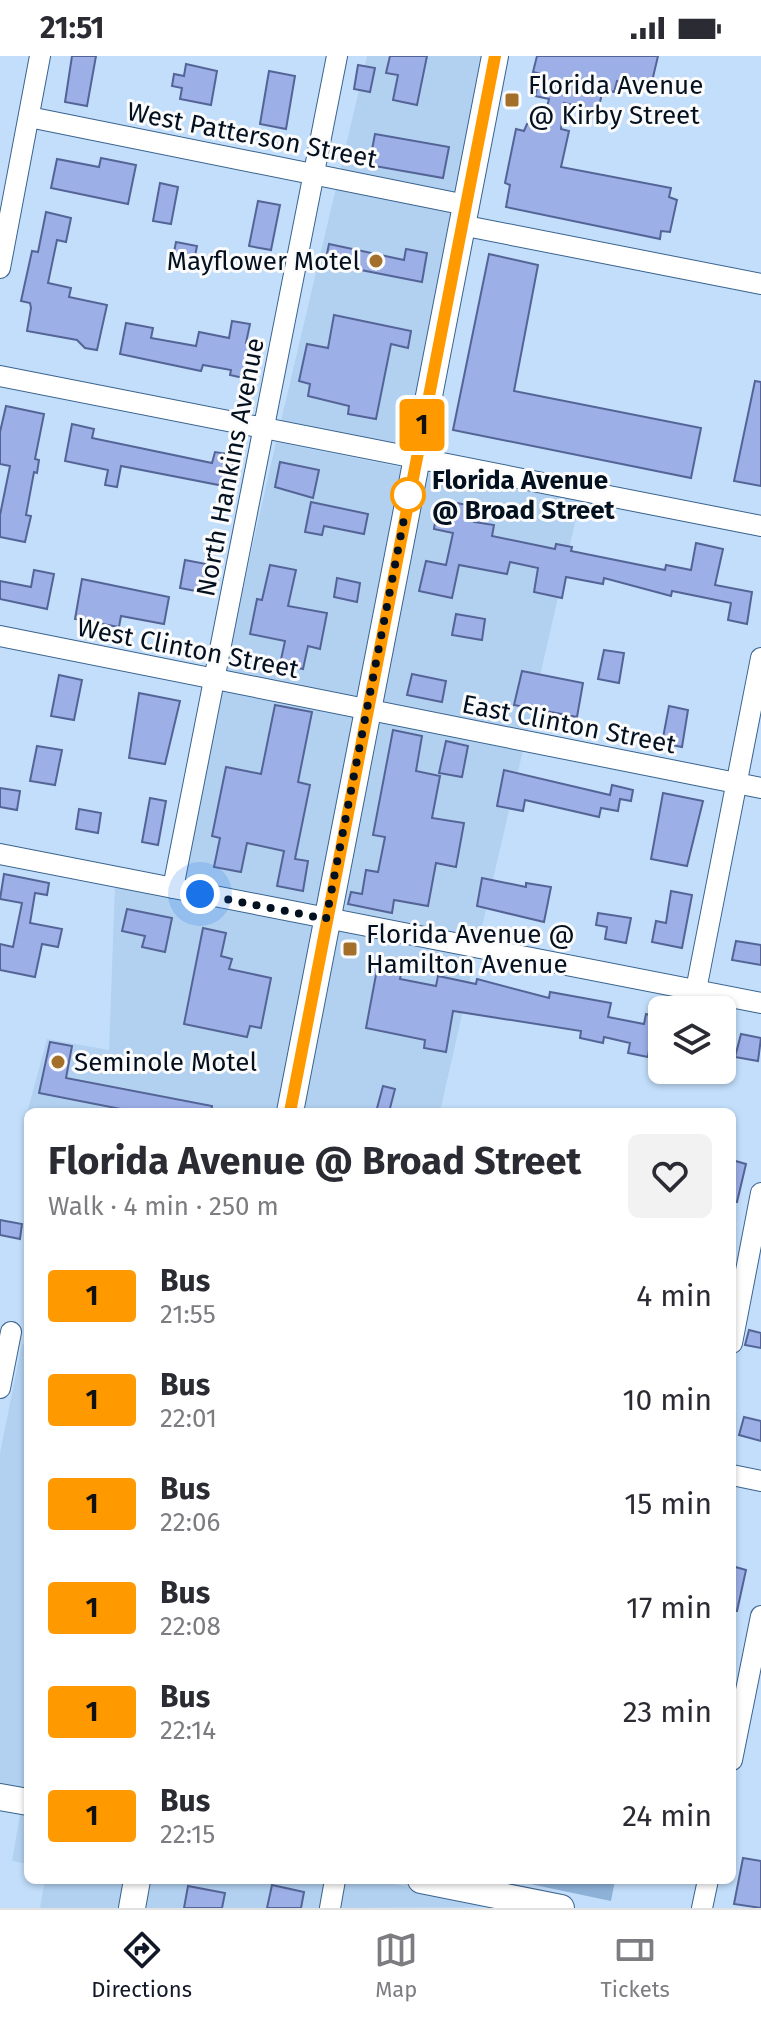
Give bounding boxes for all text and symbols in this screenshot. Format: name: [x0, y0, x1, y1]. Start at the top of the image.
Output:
text: 21:51: [40, 10, 105, 46]
place label: Florida Avenue @ Kirby Street: [528, 70, 703, 131]
marker: Florida Avenue @ Kirby Street: [503, 91, 521, 109]
street label: West Patterson Street: [124, 96, 380, 175]
place label: Mayflower Motel: [167, 246, 360, 277]
marker: Mayflower Motel: [367, 252, 385, 270]
street label: North Hankins Avenue: [190, 335, 271, 599]
line badge: 1: [396, 399, 448, 451]
text: 1: [416, 408, 429, 441]
place label: Florida Avenue @ Broad Street: [432, 465, 616, 526]
marker: Florida Avenue @ Broad Street: [391, 478, 425, 512]
street label: West Clinton Street: [74, 612, 302, 685]
street label: East Clinton Street: [459, 689, 679, 761]
your location: [180, 874, 220, 914]
place label: Florida Avenue @ Hamilton Avenue: [366, 919, 575, 980]
marker: Florida Avenue @ Hamilton Avenue: [341, 940, 359, 958]
map controls: [648, 996, 736, 1084]
button: layers: [648, 996, 736, 1084]
place label: Seminole Motel: [74, 1047, 258, 1078]
marker: Seminole Motel: [49, 1053, 67, 1071]
button: heart: [628, 1134, 712, 1218]
text: Florida Avenue @ Broad Street: [48, 1138, 581, 1184]
text: Walk · 4 min · 250 m: [48, 1191, 279, 1222]
text: Bus: [160, 1263, 210, 1299]
text: 4 min: [636, 1278, 712, 1314]
text: 1: [86, 1279, 99, 1312]
text: 21:55: [160, 1299, 216, 1330]
text: Bus: [160, 1367, 210, 1403]
text: 10 min: [623, 1382, 712, 1418]
text: 1: [86, 1383, 99, 1416]
text: 22:01: [160, 1403, 217, 1434]
text: Bus: [160, 1471, 210, 1507]
text: 15 min: [624, 1486, 712, 1522]
text: 1: [86, 1487, 99, 1520]
text: 22:06: [160, 1507, 220, 1538]
text: Bus: [160, 1575, 210, 1611]
text: 17 min: [626, 1590, 712, 1626]
text: 1: [86, 1591, 99, 1624]
text: 22:08: [160, 1611, 221, 1642]
text: Bus: [160, 1679, 210, 1715]
text: 23 min: [623, 1694, 712, 1730]
text: 1: [86, 1695, 99, 1728]
text: 22:14: [160, 1715, 216, 1746]
text: Bus: [160, 1783, 210, 1819]
text: 24 min: [622, 1798, 712, 1834]
text: 1: [86, 1799, 99, 1832]
text: 22:15: [160, 1819, 215, 1850]
tab: Directions: [91, 1928, 192, 2003]
tab: Map: [374, 1928, 418, 2003]
tab: Tickets: [601, 1928, 670, 2003]

